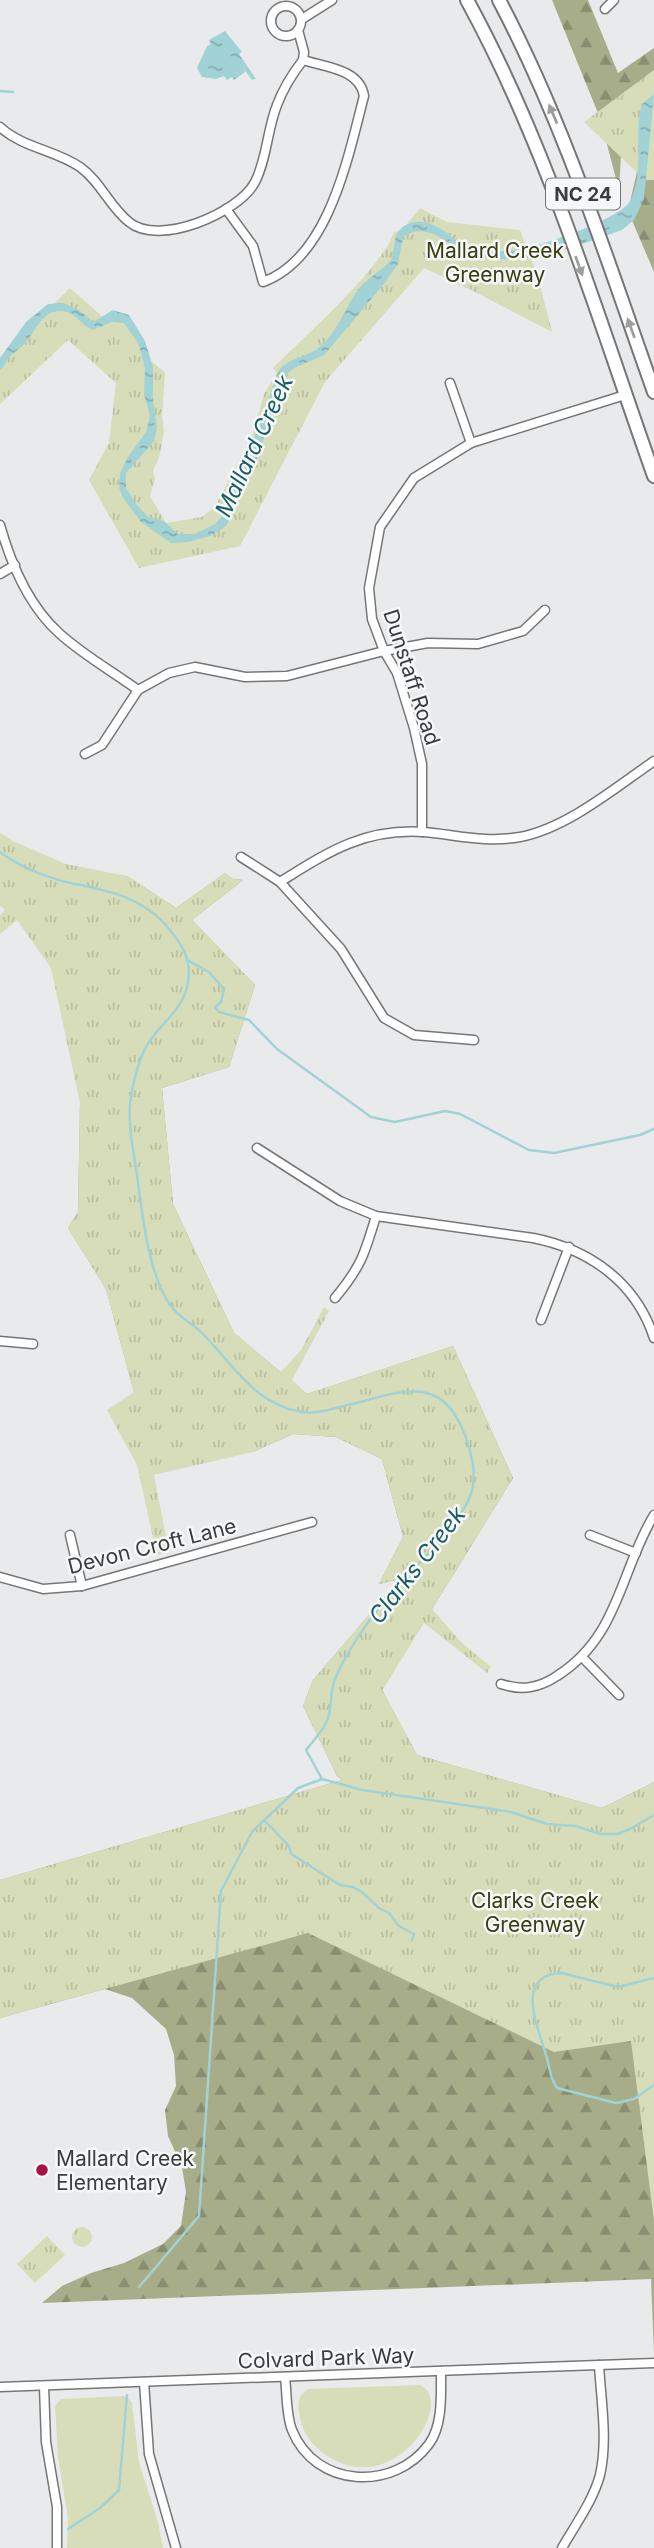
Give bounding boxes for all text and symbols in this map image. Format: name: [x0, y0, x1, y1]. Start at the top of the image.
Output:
one-way arrow: [547, 104, 559, 124]
road number: NC 24: [546, 178, 620, 210]
park label: Mallard Creek Greenway: [426, 238, 564, 287]
one-way arrow: [574, 255, 585, 276]
one-way arrow: [625, 317, 636, 338]
water label: Mallard Creek: [209, 370, 299, 521]
street label: Dunstaff Road: [378, 606, 446, 748]
water label: Clarks Creek: [363, 1501, 472, 1629]
street label: Devon Croft Lane: [65, 1513, 239, 1579]
park label: Clarks Creek Greenway: [471, 1888, 599, 1937]
place label: Mallard Creek Elementary: [56, 2146, 194, 2195]
marker: Mallard Creek Elementary: [34, 2162, 50, 2178]
street label: Colvard Park Way: [237, 2342, 415, 2374]

